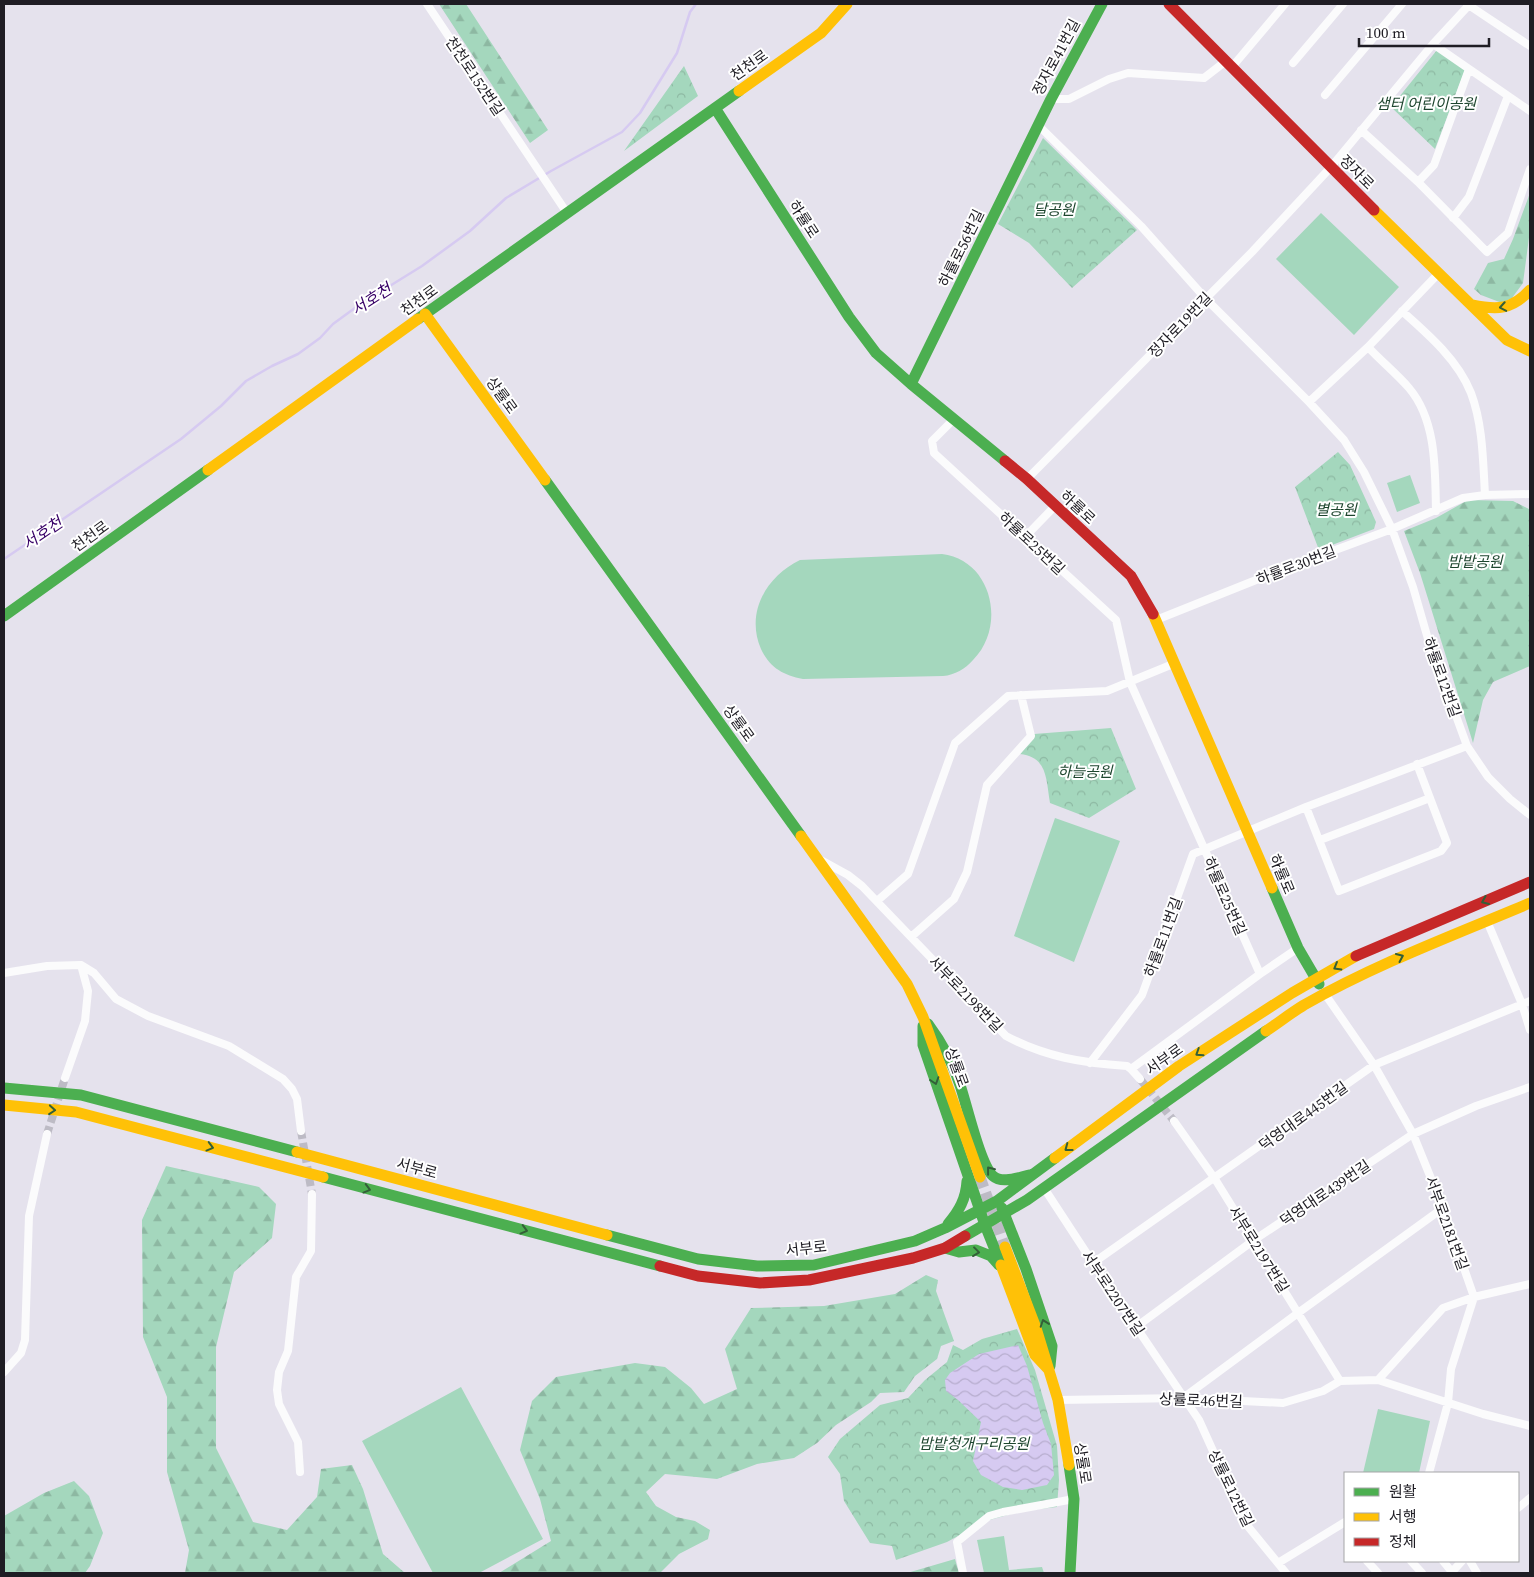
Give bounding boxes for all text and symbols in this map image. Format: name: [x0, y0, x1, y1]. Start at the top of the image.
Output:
street label: 정자로41번길: [1027, 15, 1085, 99]
scale bar: [1359, 15, 1489, 47]
text: 100 m: [1366, 22, 1406, 43]
street label: 천천로152번길: [441, 32, 509, 120]
street label: 천천로: [726, 45, 772, 85]
park label: 샘터 어린이공원: [1376, 93, 1477, 114]
street label: 정자로: [1335, 150, 1379, 194]
street label: 하률로: [784, 196, 824, 242]
park label: 달공원: [1033, 199, 1076, 220]
street label: 하률로56번길: [933, 206, 989, 290]
water label: 서호천: [346, 277, 397, 320]
street label: 천천로: [396, 279, 442, 321]
street label: 정자로19번길: [1143, 287, 1217, 363]
one-way arrow: [1499, 302, 1507, 312]
street label: 상률로: [481, 372, 523, 418]
street label: 하률로: [1056, 485, 1100, 529]
park label: 별공원: [1315, 499, 1358, 520]
street label: 하률로25번길: [994, 507, 1070, 579]
water label: 서호천: [18, 510, 68, 554]
street label: 천천로: [67, 515, 113, 557]
street label: 하률로30번길: [1253, 540, 1339, 590]
park label: 밤밭공원: [1447, 551, 1504, 572]
street label: 하률로12번길: [1418, 634, 1466, 720]
street label: 상률로: [718, 700, 760, 746]
park label: 하늘공원: [1057, 761, 1114, 782]
street label: 하률로: [1264, 851, 1300, 897]
street label: 하률로25번길: [1198, 853, 1252, 939]
street label: 하률로11번길: [1139, 894, 1187, 980]
one-way arrow: [1481, 894, 1490, 905]
street label: 서부로2198번길: [924, 951, 1008, 1037]
one-way arrow: [1395, 953, 1404, 964]
one-way arrow: [1333, 960, 1342, 970]
street label: 서부로: [1141, 1039, 1187, 1079]
street label: 상률로: [940, 1044, 974, 1090]
one-way arrow: [1196, 1047, 1205, 1056]
one-way arrow: [929, 1077, 939, 1085]
street label: 덕영대로445번길: [1254, 1077, 1352, 1155]
one-way arrow: [49, 1104, 57, 1115]
one-way arrow: [206, 1142, 214, 1152]
one-way arrow: [1065, 1143, 1074, 1151]
street label: 서부로: [394, 1152, 440, 1184]
street label: 덕영대로439번길: [1275, 1155, 1375, 1231]
one-way arrow: [987, 1166, 996, 1176]
street label: 서부로2181번길: [1420, 1173, 1474, 1273]
one-way arrow: [363, 1183, 372, 1194]
street label: 서부로2197번길: [1224, 1201, 1294, 1297]
one-way arrow: [520, 1225, 528, 1235]
street label: 서부로: [784, 1235, 828, 1261]
one-way arrow: [973, 1246, 981, 1257]
street label: 서부로2207번길: [1077, 1246, 1149, 1340]
one-way arrow: [1040, 1319, 1050, 1327]
street label: 상률로46번길: [1159, 1388, 1243, 1412]
park label: 밤밭청개구리공원: [919, 1433, 1030, 1454]
street label: 상률로: [1069, 1441, 1097, 1485]
street label: 상률로12번길: [1203, 1446, 1259, 1530]
legend: [1344, 1472, 1519, 1562]
text: 원활: [1389, 1481, 1417, 1502]
text: 서행: [1389, 1506, 1417, 1527]
text: 정체: [1389, 1531, 1417, 1552]

